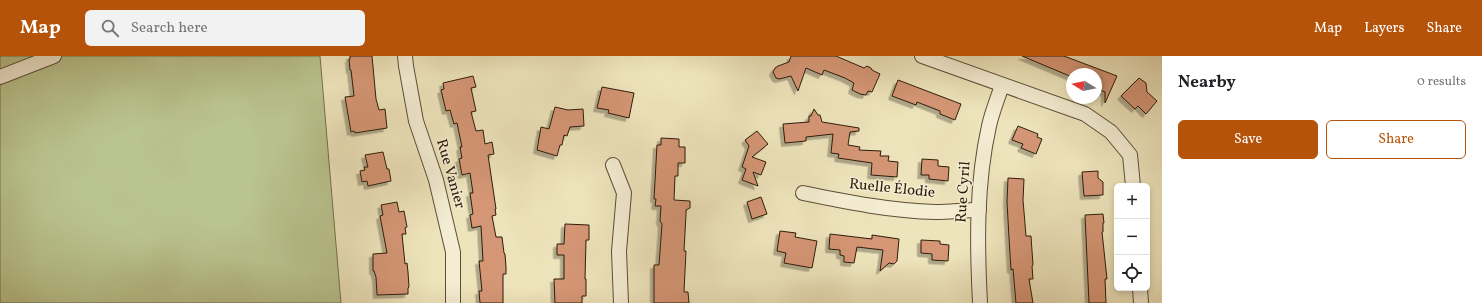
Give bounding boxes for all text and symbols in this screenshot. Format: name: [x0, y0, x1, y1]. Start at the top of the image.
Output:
search box: [85, 10, 365, 46]
text: Map: [20, 15, 61, 41]
icon: search: [99, 17, 121, 39]
text: Search here: [131, 18, 208, 39]
text: Map: [1314, 19, 1342, 38]
text: Layers: [1364, 19, 1404, 38]
text: Share: [1426, 19, 1462, 38]
north arrow: [1066, 68, 1102, 104]
text: Nearby: [1178, 71, 1236, 94]
text: 0 results: [1417, 73, 1466, 91]
button: Save: [1178, 120, 1318, 159]
button: Share: [1326, 120, 1466, 159]
street label: Rue Vanier: [430, 137, 470, 211]
street label: Rue Cyril: [951, 161, 977, 223]
street label: Ruelle Élodie: [848, 174, 936, 204]
map controls: [1114, 183, 1150, 291]
button: +: [1114, 183, 1150, 219]
button: −: [1114, 219, 1150, 255]
button: locate: [1114, 255, 1150, 291]

